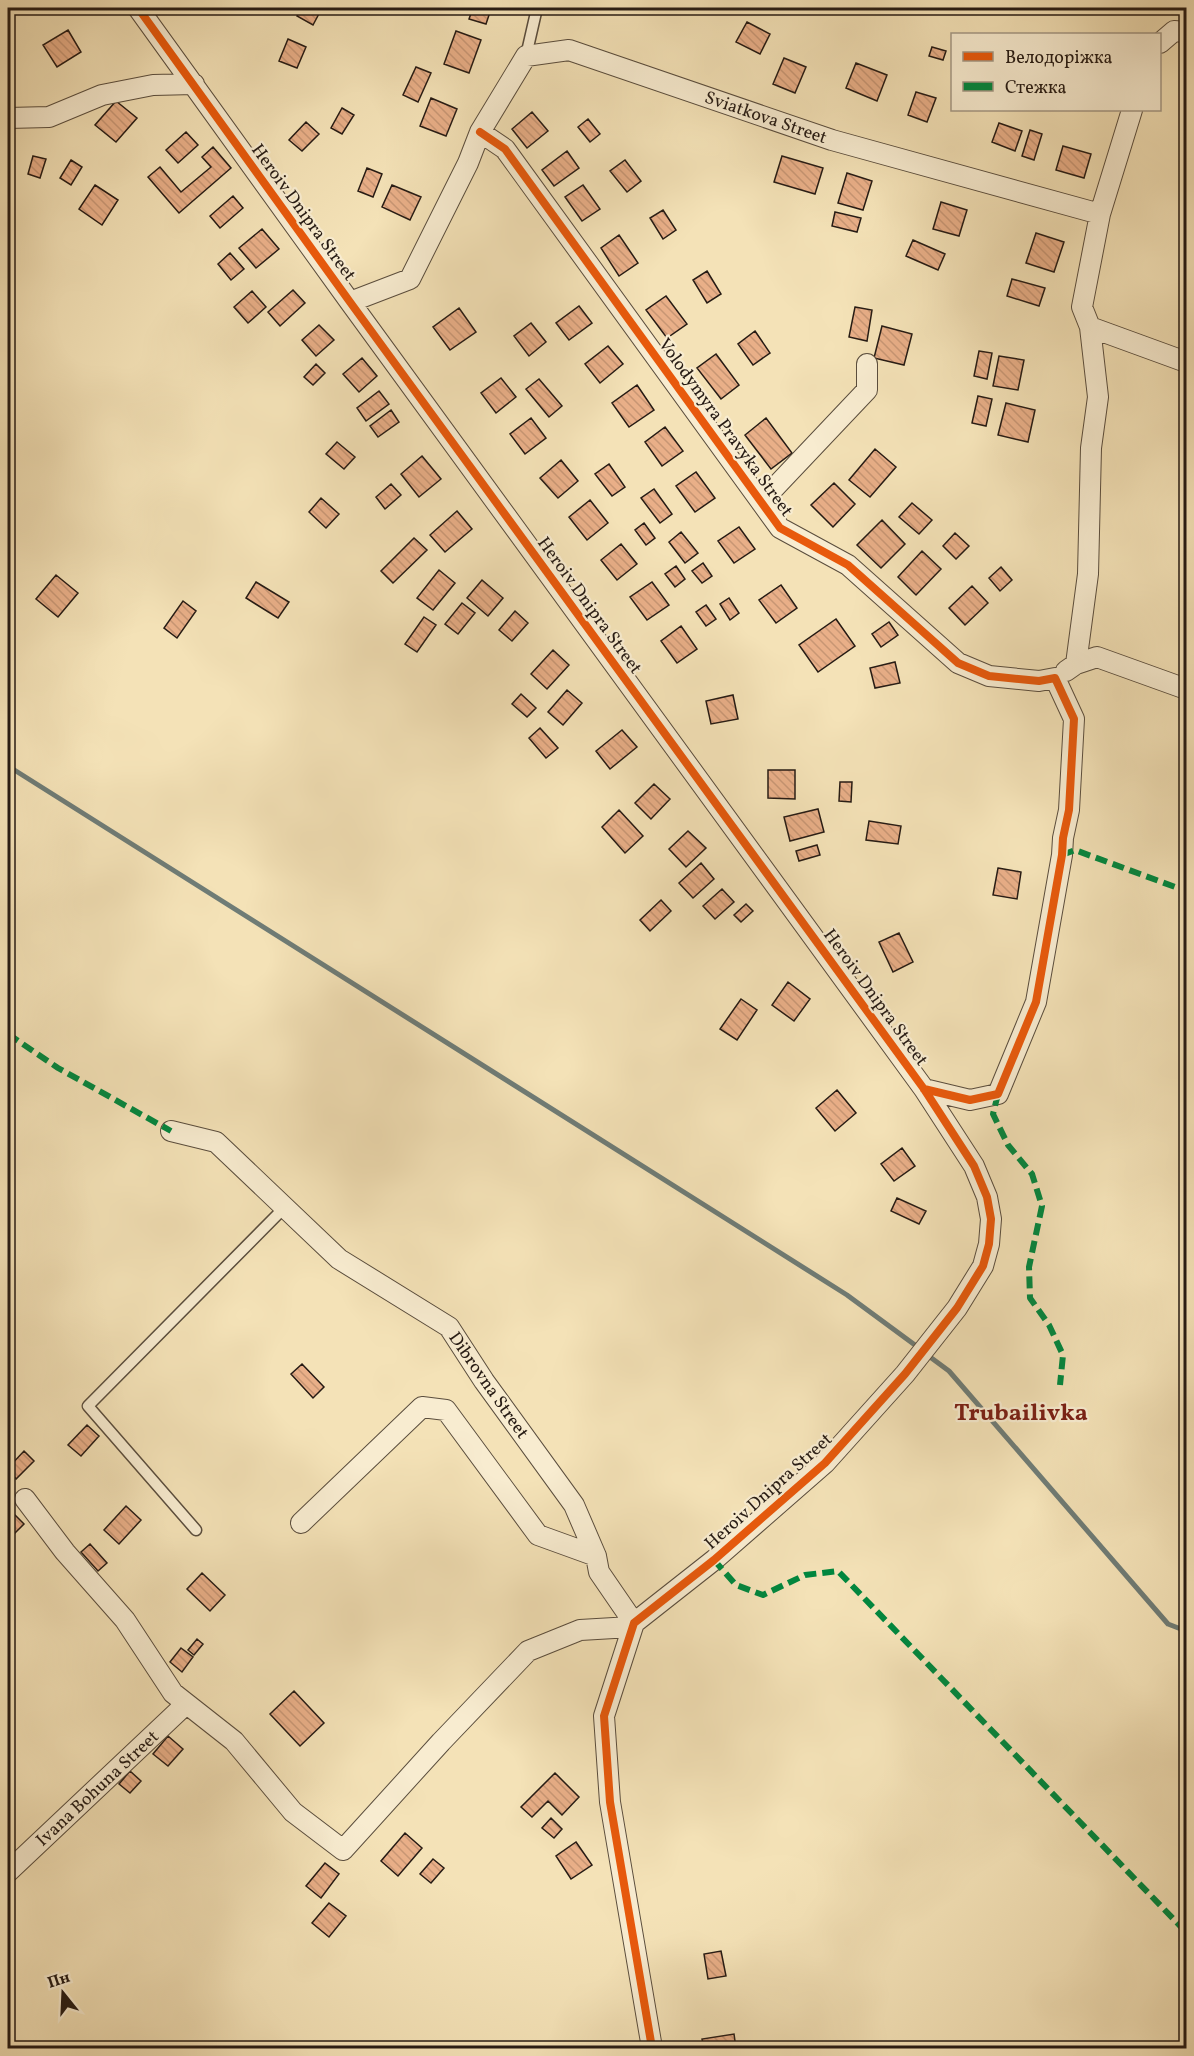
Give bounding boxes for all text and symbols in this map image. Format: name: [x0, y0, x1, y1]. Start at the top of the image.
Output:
legend: [951, 33, 1161, 111]
text: Велодоріжка: [1005, 46, 1113, 71]
text: Стежка: [1005, 76, 1067, 101]
street label: Sviatkova Street: [701, 86, 830, 151]
street label: Heroiv Dnipra Street: [244, 139, 361, 287]
street label: Volodymyra Pravyka Street: [651, 334, 798, 522]
street label: Heroiv Dnipra Street: [530, 532, 647, 680]
street label: Heroiv Dnipra Street: [816, 924, 933, 1072]
street label: Dibrovna Street: [442, 1327, 534, 1444]
district label: Trubailivka: [954, 1397, 1088, 1431]
street label: Heroiv Dnipra Street: [700, 1428, 838, 1556]
street label: Ivana Bohuna Street: [31, 1725, 165, 1853]
north arrow: [33, 1963, 93, 2023]
text: Пн: [45, 1967, 73, 1995]

